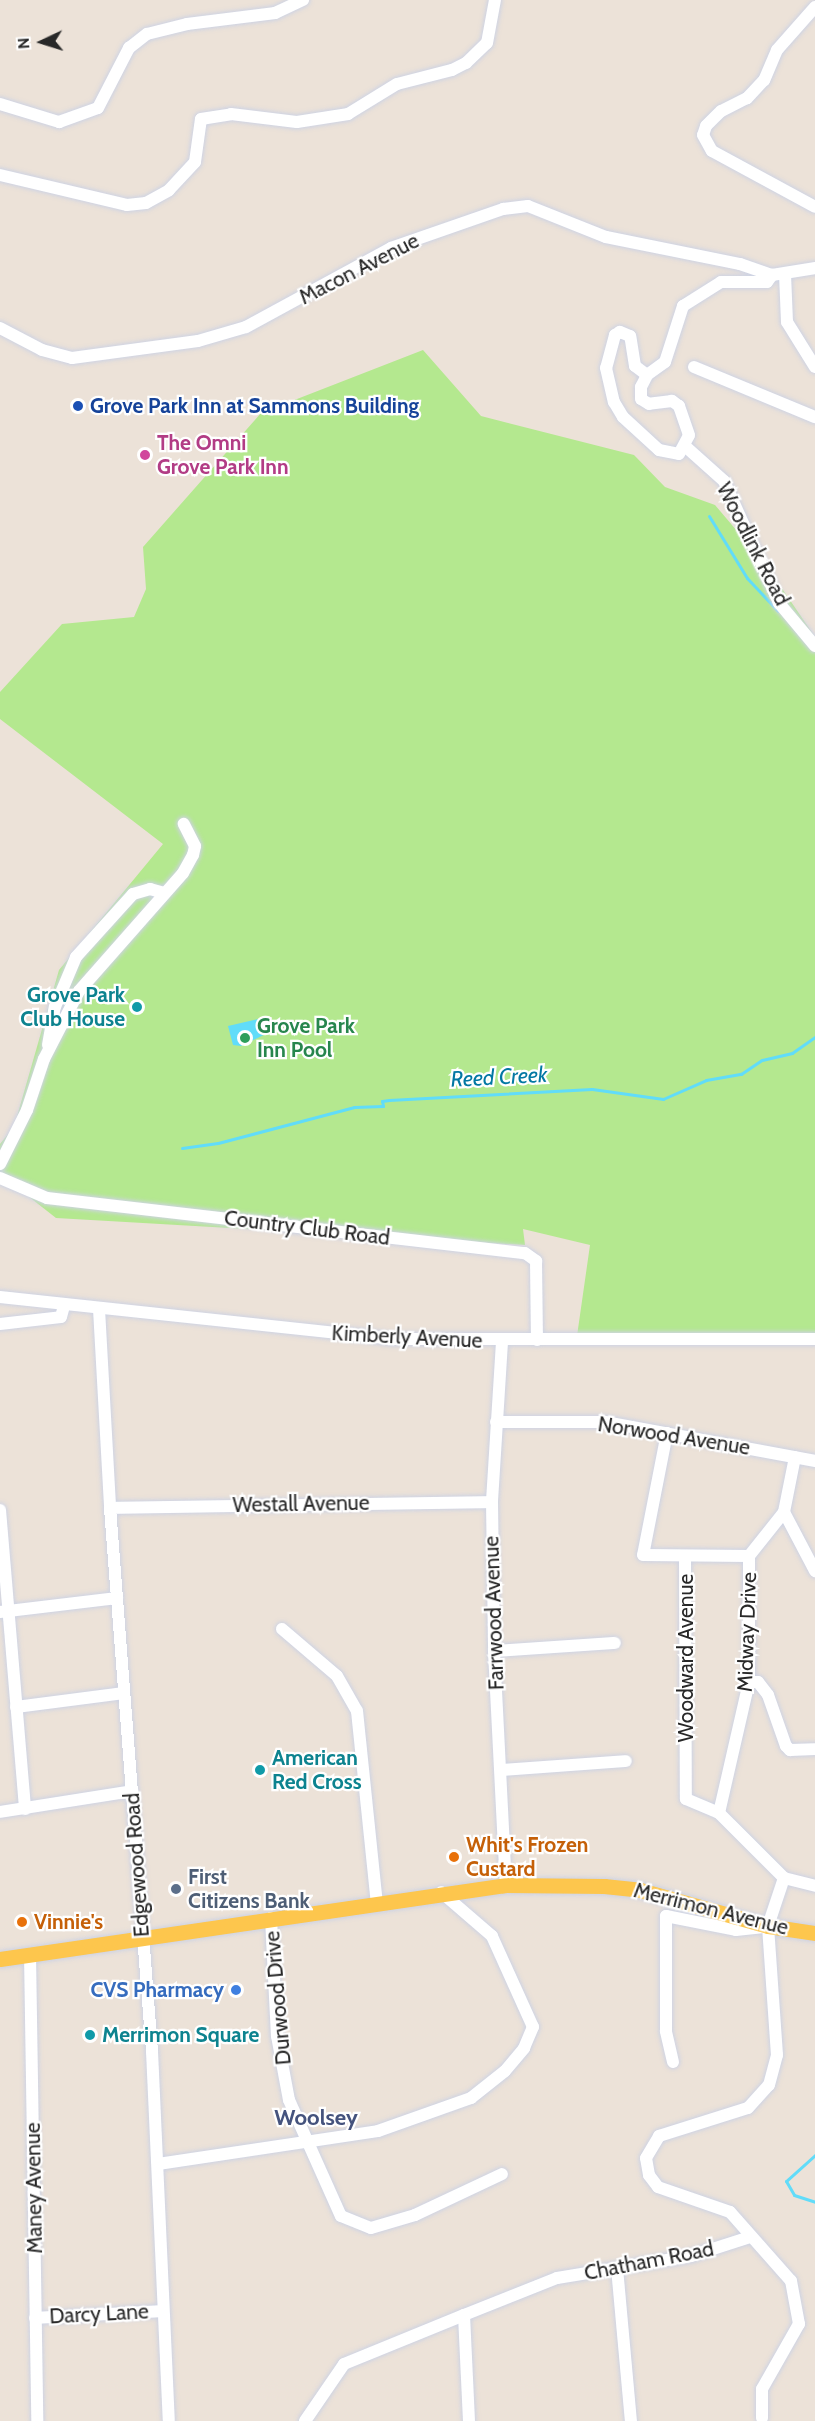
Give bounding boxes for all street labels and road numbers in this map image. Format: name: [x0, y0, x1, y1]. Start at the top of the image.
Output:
street label: Macon Avenue: [295, 228, 423, 310]
street label: Woodlink Road: [711, 478, 795, 610]
street label: Country Club Road: [223, 1205, 391, 1251]
street label: Kimberly Avenue: [331, 1320, 483, 1354]
street label: Norwood Avenue: [596, 1412, 752, 1460]
street label: Westall Avenue: [232, 1490, 370, 1518]
street label: Farrwood Avenue: [479, 1535, 509, 1691]
street label: Midway Drive: [732, 1572, 762, 1692]
street label: Woodward Avenue: [673, 1574, 699, 1742]
street label: Edgewood Road: [119, 1792, 155, 1938]
street label: Merrimon Avenue: [631, 1878, 791, 1940]
street label: Durwood Drive: [260, 1930, 296, 2066]
street label: Maney Avenue: [20, 2122, 48, 2254]
street label: Chatham Road: [582, 2236, 716, 2286]
street label: Darcy Lane: [49, 2299, 149, 2329]

